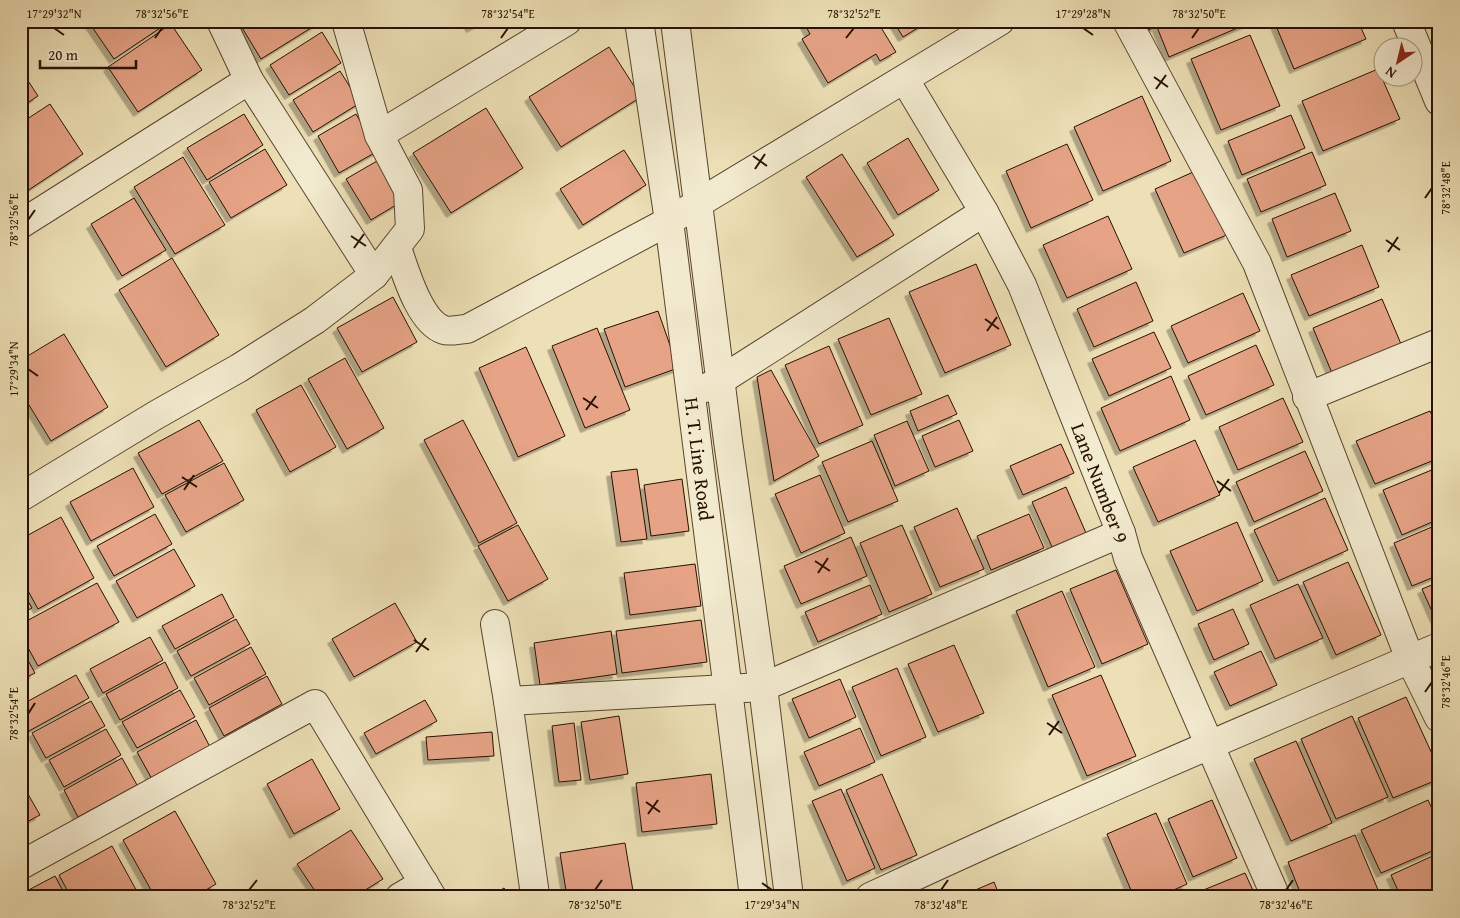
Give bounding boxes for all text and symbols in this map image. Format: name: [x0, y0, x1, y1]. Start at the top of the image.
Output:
text: 17°29'32"N: [26, 5, 82, 22]
text: 78°32'56"E: [135, 5, 189, 22]
text: 78°32'54"E: [481, 5, 535, 22]
text: 78°32'52"E: [827, 5, 881, 22]
text: 17°29'28"N: [1055, 5, 1111, 22]
text: 78°32'50"E: [1172, 5, 1226, 22]
scale bar: [40, 38, 136, 70]
north arrow: [1372, 38, 1422, 88]
text: 20 m: [48, 44, 79, 65]
text: N: [1380, 61, 1400, 84]
text: 78°32'48"E: [1437, 161, 1454, 215]
text: 78°32'56"E: [5, 193, 22, 247]
text: 17°29'34"N: [5, 341, 22, 397]
street label: H. T. Line Road: [678, 396, 721, 523]
street label: Lane Number 9: [1064, 419, 1137, 547]
text: 78°32'46"E: [1437, 655, 1454, 709]
text: 78°32'54"E: [5, 687, 22, 741]
text: 78°32'52"E: [222, 896, 276, 913]
text: 78°32'50"E: [568, 896, 622, 913]
text: 17°29'34"N: [744, 896, 800, 913]
text: 78°32'48"E: [914, 896, 968, 913]
text: 78°32'46"E: [1259, 896, 1313, 913]

